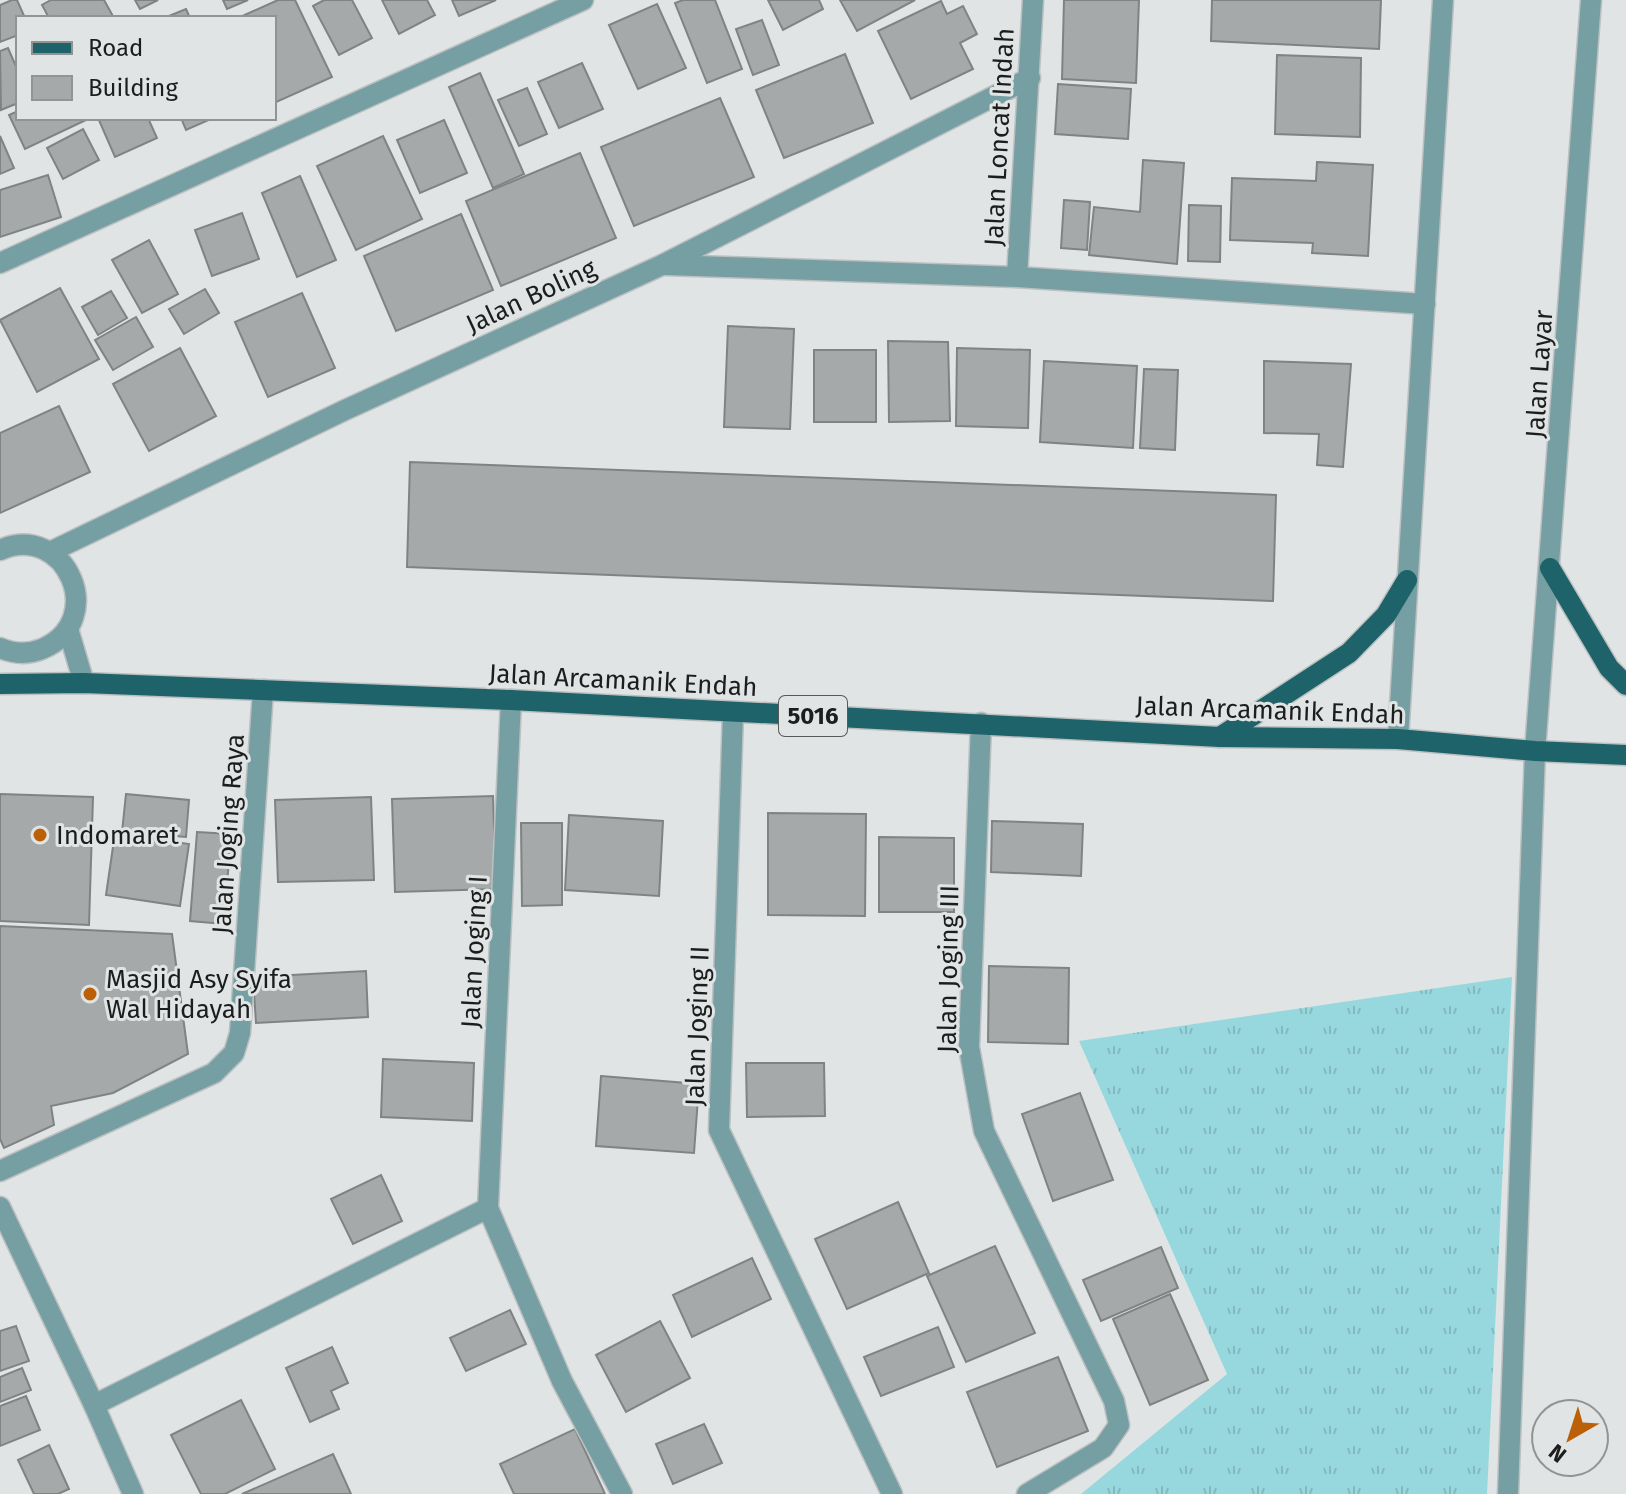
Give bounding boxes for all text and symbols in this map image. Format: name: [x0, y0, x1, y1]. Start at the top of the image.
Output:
legend: [16, 16, 276, 120]
street label: Jalan Loncat Indah: [978, 27, 1021, 247]
text: Road: [88, 34, 143, 62]
text: Building: [88, 74, 178, 102]
street label: Jalan Boling: [461, 253, 602, 340]
street label: Jalan Layar: [1520, 309, 1559, 439]
street label: Jalan Arcamanik Endah: [488, 658, 758, 703]
street label: Jalan Arcamanik Endah: [1135, 690, 1405, 731]
road number: 5016: [779, 696, 847, 736]
street label: Jalan Joging Raya: [206, 733, 251, 935]
place label: Indomaret: [56, 820, 179, 851]
marker: Indomaret: [31, 826, 49, 844]
street label: Jalan Joging I: [455, 875, 494, 1029]
street label: Jalan Joging III: [932, 885, 965, 1053]
street label: Jalan Joging II: [679, 945, 716, 1107]
place label: Masjid Asy Syifa Wal Hidayah: [106, 964, 292, 1025]
marker: Masjid Asy Syifa Wal Hidayah: [81, 985, 99, 1003]
north arrow: [1530, 1398, 1610, 1478]
text: N: [1544, 1438, 1572, 1468]

